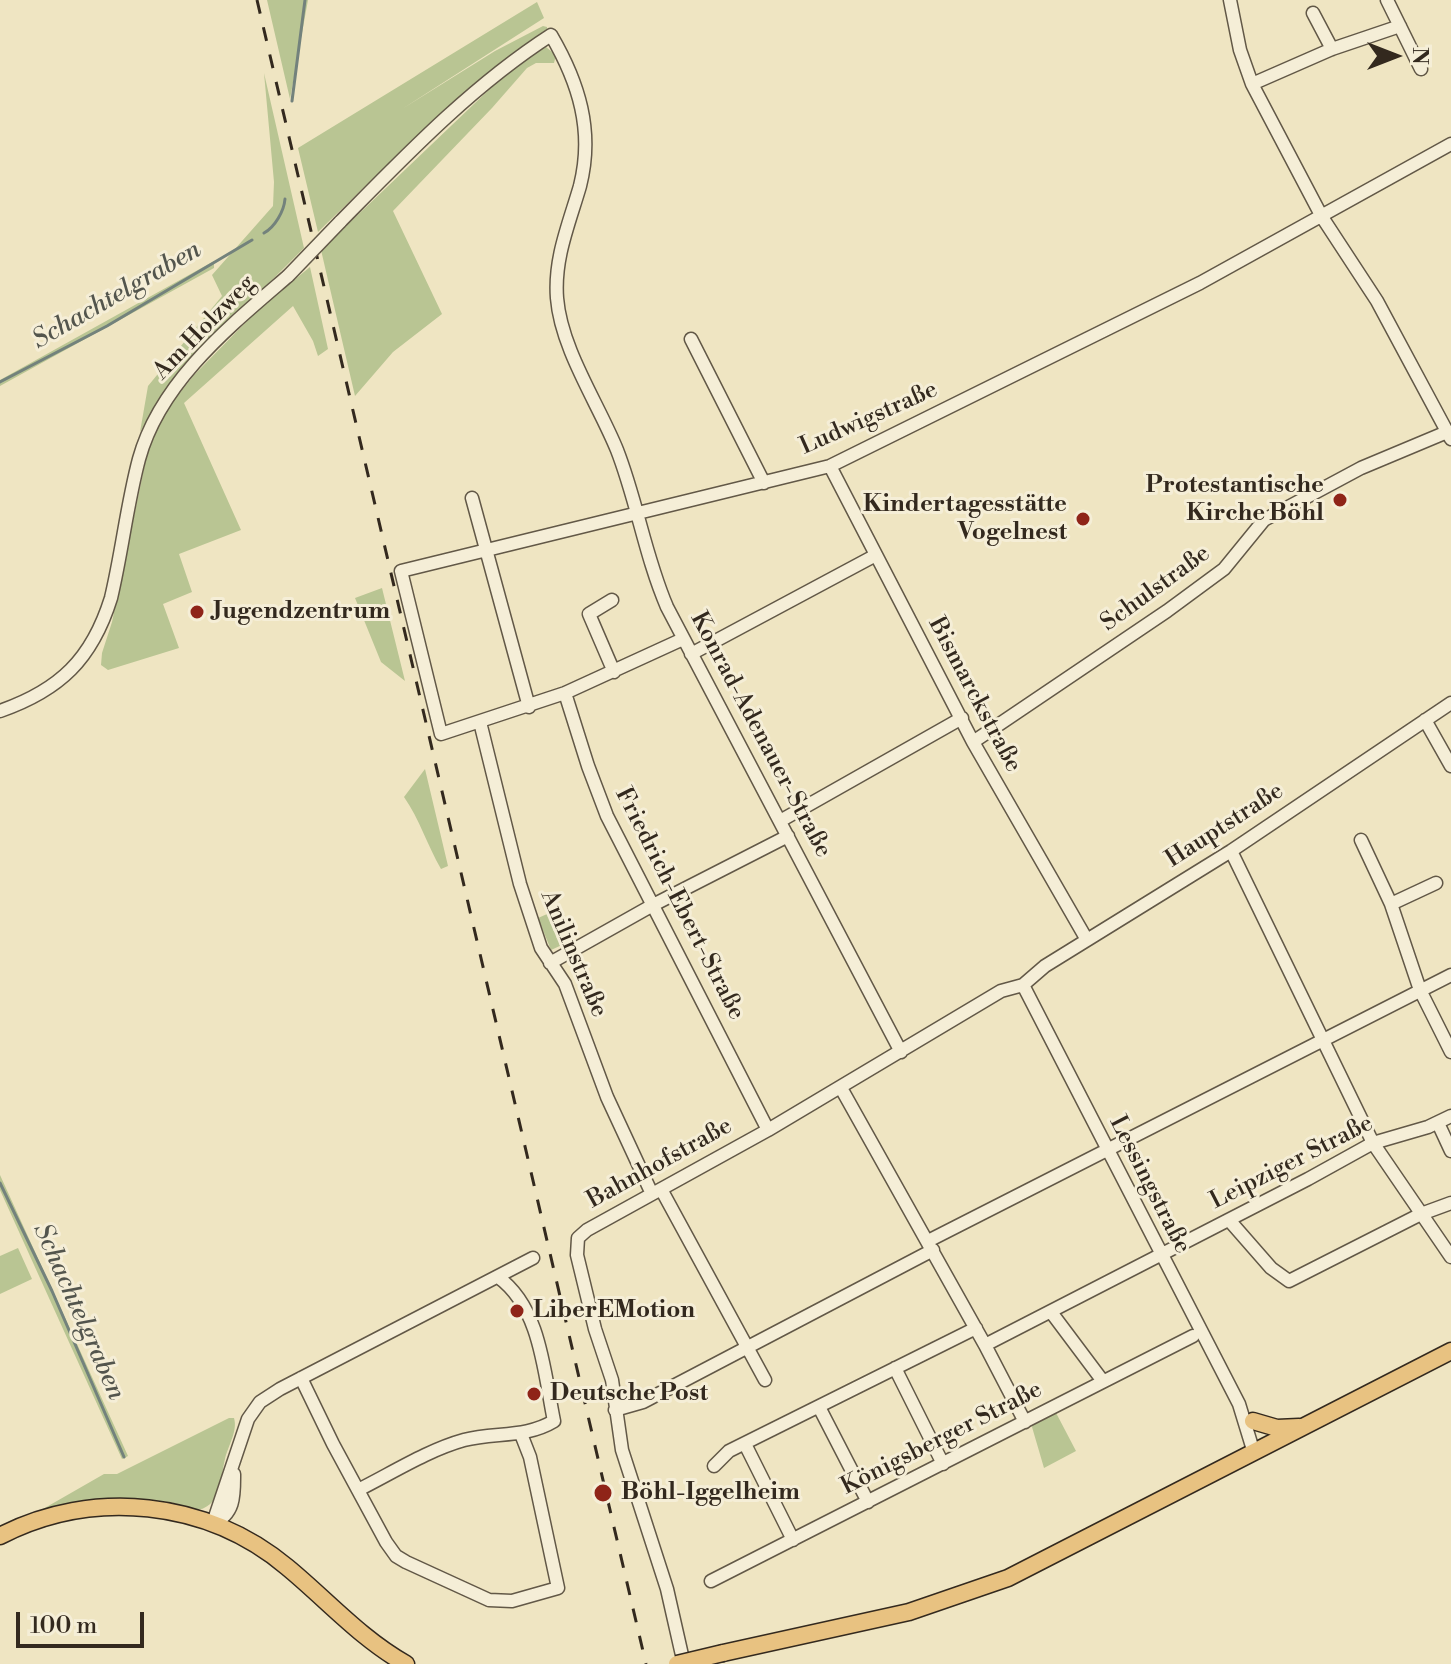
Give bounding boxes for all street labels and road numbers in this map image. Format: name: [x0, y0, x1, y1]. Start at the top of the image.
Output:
street label: Am Holzweg: [148, 270, 262, 386]
street label: Ludwigstraße: [796, 376, 942, 462]
street label: Schulstraße: [1096, 540, 1216, 638]
street label: Konrad-Adenauer-Straße: [683, 607, 837, 863]
street label: Bismarckstraße: [921, 613, 1027, 777]
street label: Hauptstraße: [1161, 777, 1289, 875]
street label: Friedrich-Ebert-Straße: [608, 783, 750, 1025]
street label: Anilinstraße: [533, 886, 613, 1022]
street label: Leipziger Straße: [1206, 1110, 1378, 1216]
street label: Lessingstraße: [1102, 1111, 1196, 1259]
street label: Bahnhofstraße: [583, 1112, 737, 1216]
street label: Königsberger Straße: [837, 1376, 1047, 1502]

